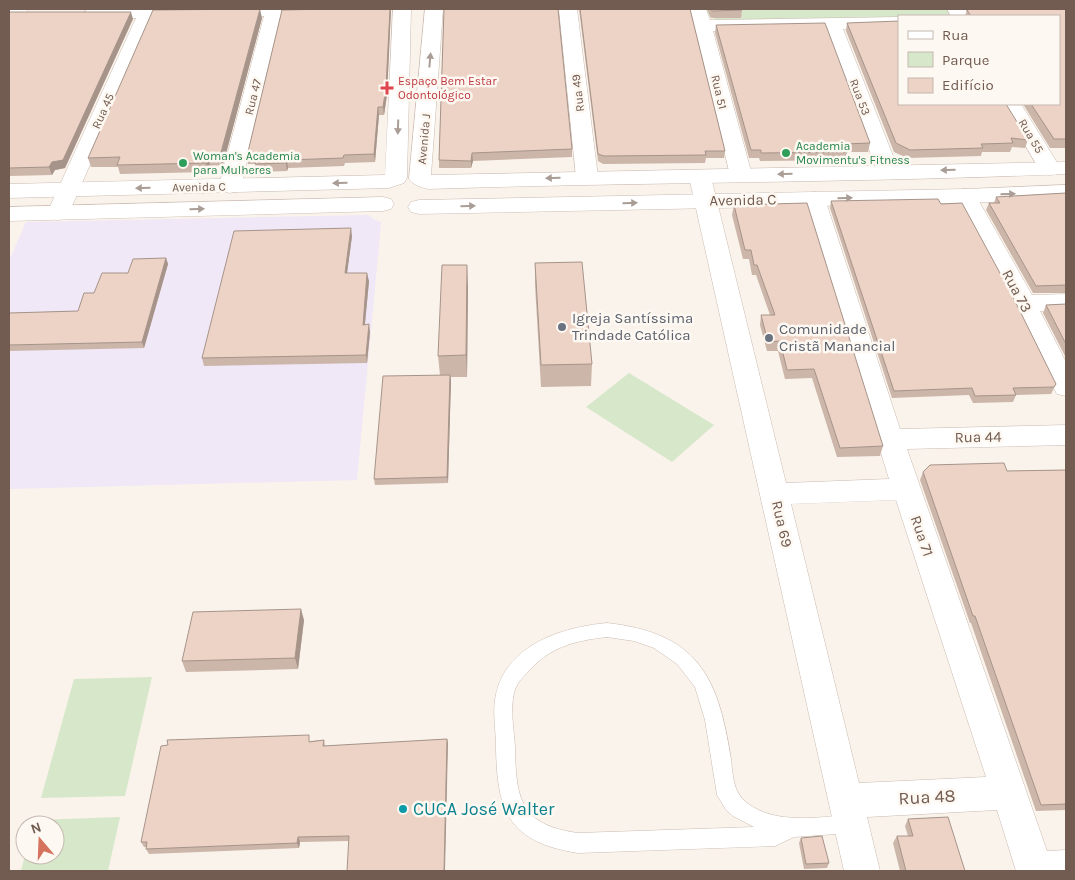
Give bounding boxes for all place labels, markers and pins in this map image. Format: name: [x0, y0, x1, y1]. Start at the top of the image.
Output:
place label: Espaço Bem Estar Odontológico: [398, 74, 497, 102]
marker: Espaço Bem Estar Odontológico: [380, 81, 394, 95]
place label: Academia Movimentu's Fitness: [796, 139, 910, 167]
marker: Academia Movimentu's Fitness: [780, 147, 792, 159]
place label: Woman's Academia para Mulheres: [193, 149, 300, 177]
marker: Woman's Academia para Mulheres: [177, 157, 189, 169]
place label: Igreja Santíssima Trindade Católica: [572, 309, 693, 344]
place label: Comunidade Cristã Manancial: [779, 320, 895, 355]
marker: Igreja Santíssima Trindade Católica: [556, 321, 568, 333]
marker: Comunidade Cristã Manancial: [763, 332, 775, 344]
place label: CUCA José Walter: [413, 798, 555, 820]
marker: CUCA José Walter: [397, 803, 409, 815]

